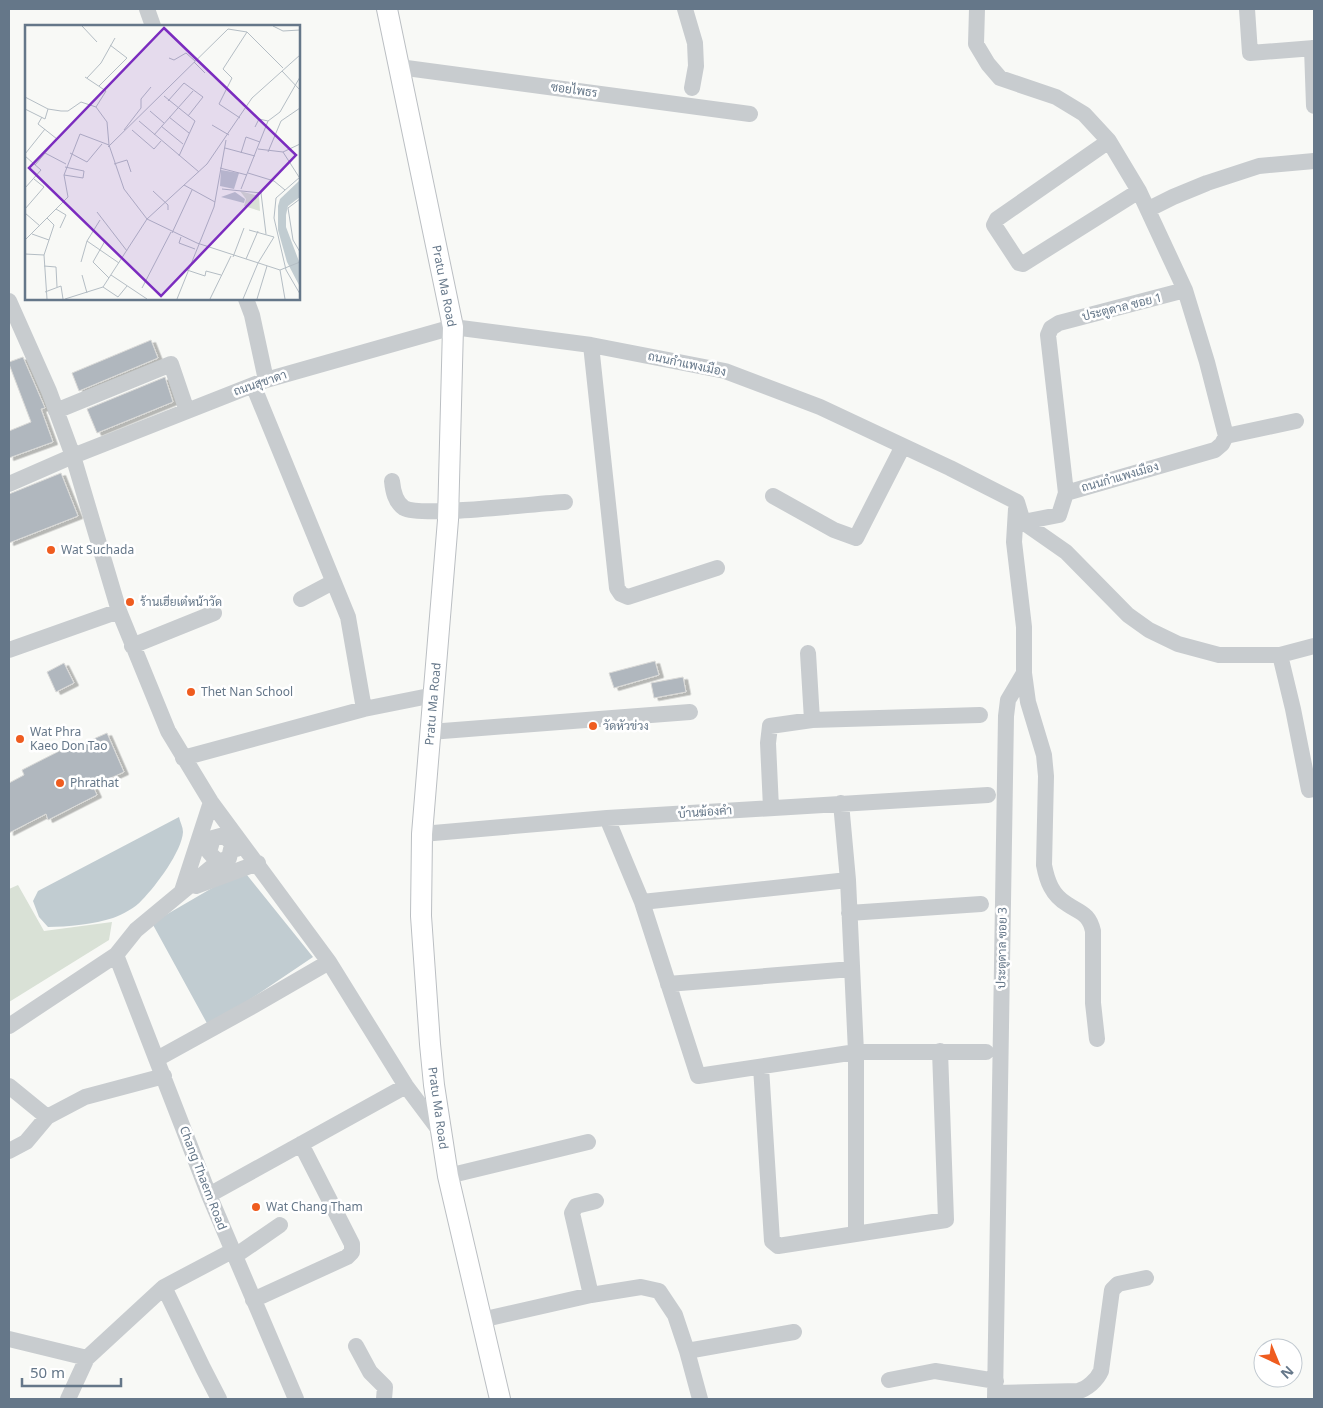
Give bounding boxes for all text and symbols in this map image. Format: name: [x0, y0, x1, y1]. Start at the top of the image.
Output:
inset map: [25, 25, 300, 300]
street label: ซอยไพธร: [550, 78, 599, 101]
street label: Pratu Ma Road: [428, 243, 461, 328]
street label: ประตูดาล ซอย 1: [1080, 288, 1164, 325]
street label: ถนนกำแพงเมือง: [646, 347, 728, 380]
street label: ถนนสุชาดา: [231, 365, 289, 401]
street label: ถนนกำแพงเมือง: [1079, 457, 1160, 496]
place label: Wat Suchada: [61, 541, 134, 558]
marker: Wat Suchada: [45, 544, 57, 556]
place label: ร้านเฮียเต๋หน้าวัด: [140, 593, 222, 610]
marker: ร้านเฮียเต๋หน้าวัด: [124, 596, 136, 608]
street label: Pratu Ma Road: [420, 662, 445, 746]
place label: Thet Nan School: [201, 683, 293, 700]
marker: Thet Nan School: [185, 686, 197, 698]
place label: วัดหัวข่วง: [603, 717, 649, 734]
marker: วัดหัวข่วง: [587, 720, 599, 732]
place label: Wat Phra Kaeo Don Tao: [30, 723, 108, 754]
marker: Wat Phra Kaeo Don Tao: [14, 733, 26, 745]
place label: Phrathat: [70, 774, 120, 791]
marker: Phrathat: [54, 777, 66, 789]
street label: บ้านฆ้องคำ: [677, 801, 733, 822]
street label: ประตูดาล ซอย 3: [992, 907, 1011, 989]
street label: Pratu Ma Road: [424, 1066, 453, 1150]
street label: Chang Thaem Road: [176, 1123, 231, 1232]
place label: Wat Chang Tham: [266, 1198, 363, 1215]
marker: Wat Chang Tham: [250, 1201, 262, 1213]
north arrow: [1253, 1338, 1303, 1388]
scale bar: [22, 1356, 121, 1388]
text: 50 m: [30, 1362, 65, 1382]
text: N: [1277, 1362, 1298, 1384]

